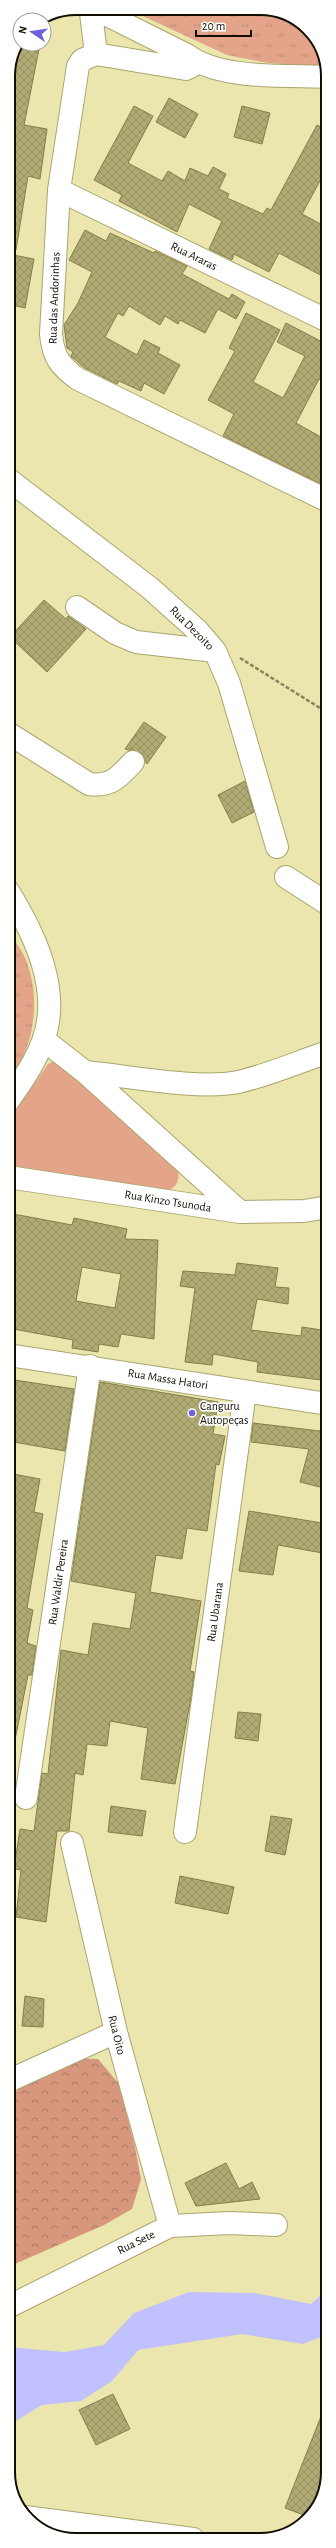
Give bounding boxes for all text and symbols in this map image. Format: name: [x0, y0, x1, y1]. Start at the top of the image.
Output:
north arrow: [12, 12, 52, 52]
scale bar: [196, 12, 251, 38]
text: 20 m: [202, 20, 225, 32]
text: N: [17, 25, 29, 35]
street label: Rua Araras: [169, 240, 219, 272]
street label: Rua das Andorinhas: [46, 252, 62, 344]
street label: Rua Dezoito: [168, 604, 216, 652]
street label: Rua Kinzo Tsunoda: [124, 1188, 213, 1214]
street label: Rua Massa Hatori: [127, 1367, 209, 1391]
place label: Canguru Autopeças: [200, 1400, 249, 1426]
marker: Canguru Autopeças: [187, 1408, 197, 1418]
street label: Rua Waldir Pereira: [46, 1538, 70, 1626]
street label: Rua Ubarana: [205, 1581, 225, 1643]
street label: Rua Oito: [106, 2014, 128, 2056]
street label: Rua Sete: [115, 2228, 157, 2256]

